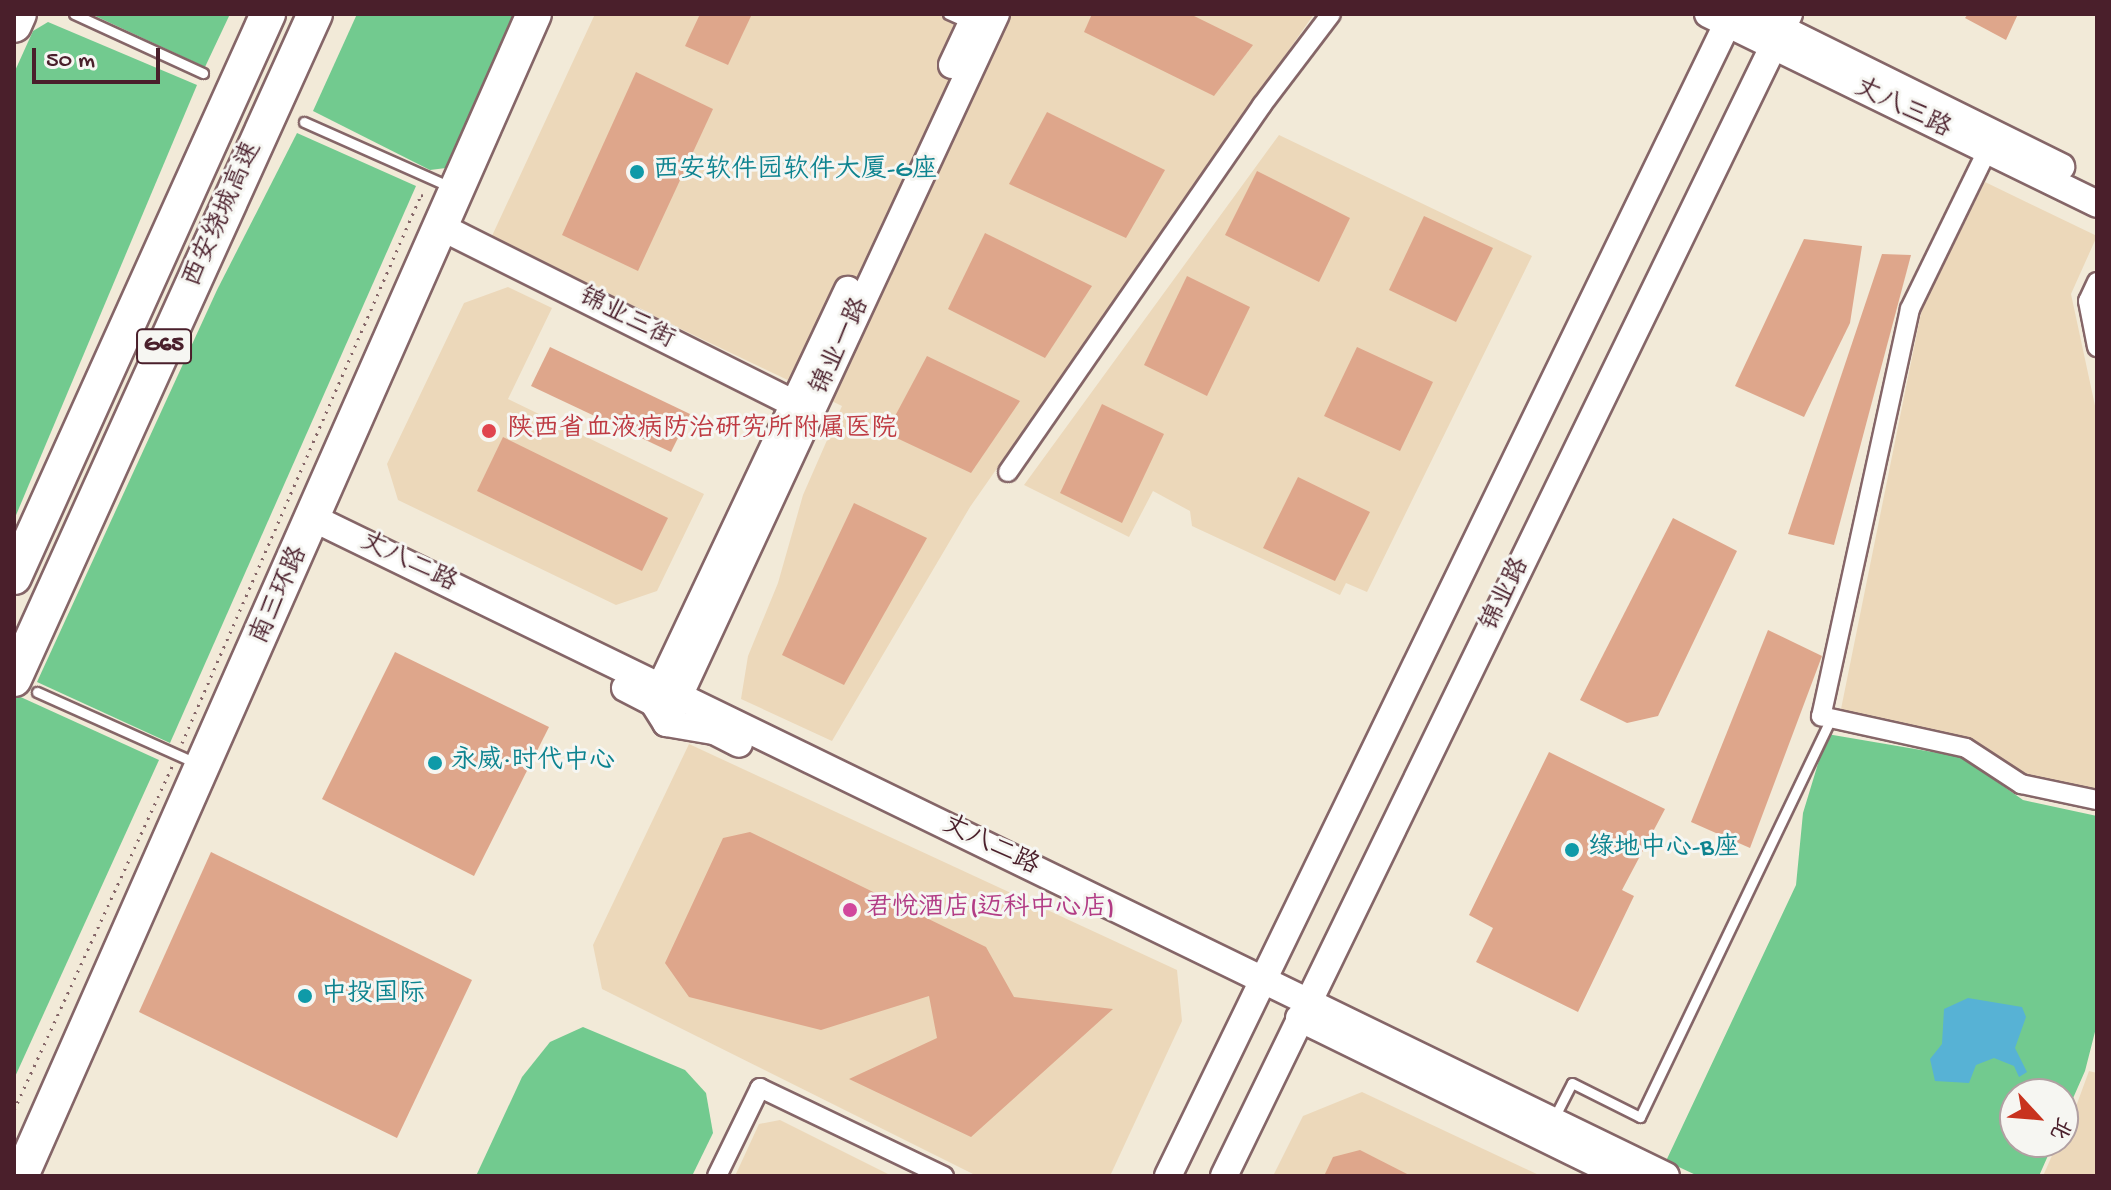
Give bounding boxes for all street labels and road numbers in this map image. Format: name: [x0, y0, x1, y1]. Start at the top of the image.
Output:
street label: 丈八三路: [1848, 73, 1956, 147]
street label: 西安绕城高速: [178, 137, 270, 293]
street label: 锦业三街: [573, 282, 679, 358]
street label: 锦业一路: [806, 293, 878, 401]
road number: G65: [136, 326, 192, 366]
street label: 丈八二路: [354, 527, 462, 601]
street label: 南三环路: [246, 542, 316, 650]
street label: 锦业路: [1476, 553, 1538, 637]
street label: 丈八二路: [936, 810, 1044, 884]

